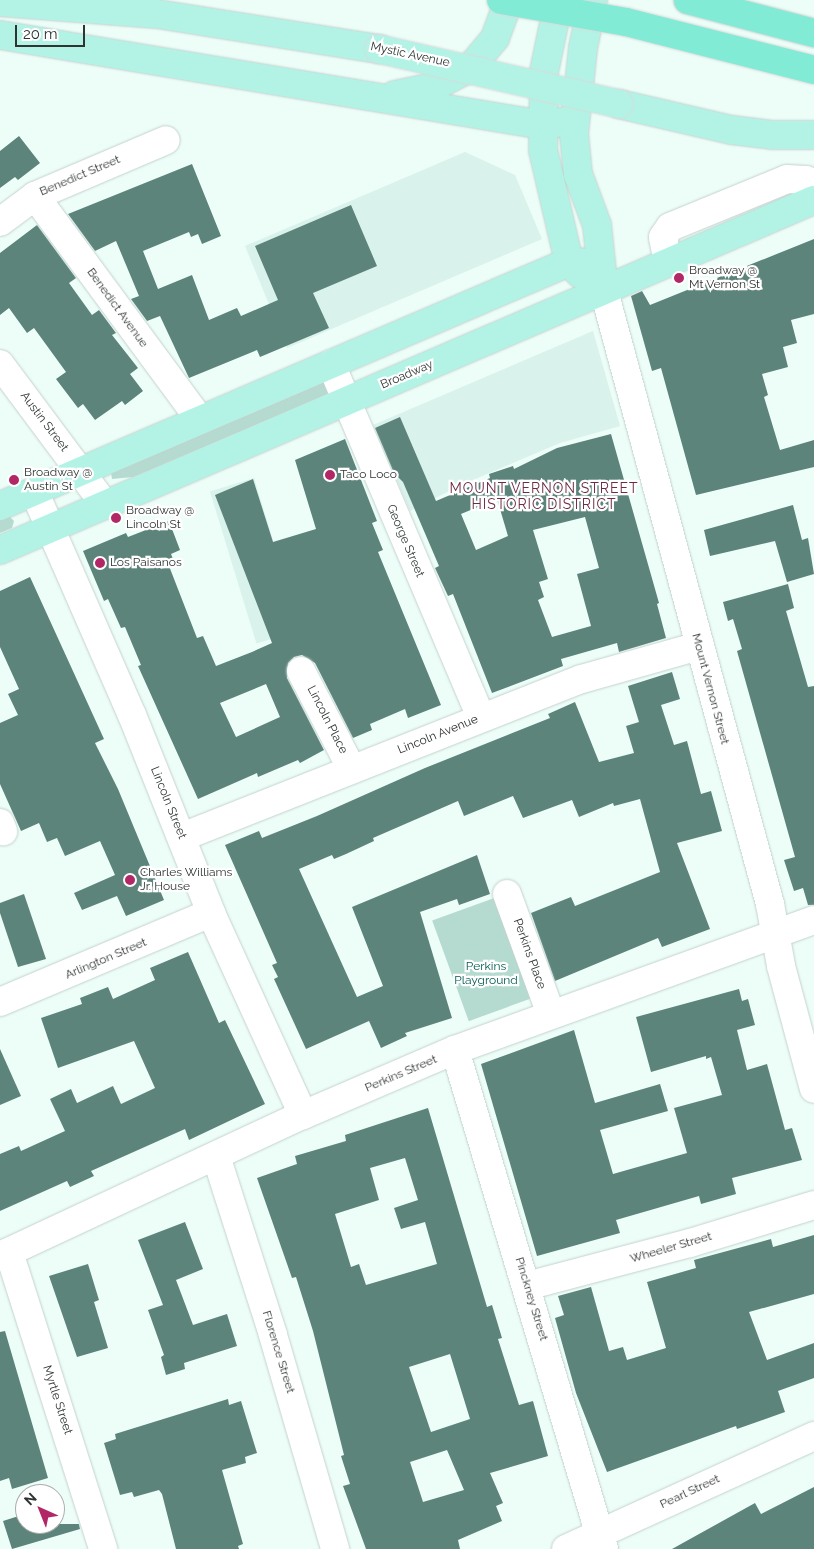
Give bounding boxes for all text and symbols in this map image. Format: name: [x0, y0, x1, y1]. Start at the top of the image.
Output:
scale bar: [18, 15, 88, 47]
text: 20 m: [23, 25, 58, 43]
street label: Mystic Avenue: [369, 40, 451, 70]
street label: Benedict Street: [38, 153, 122, 199]
place label: Broadway @ Mt Vernon St: [689, 264, 761, 292]
street label: Benedict Avenue: [83, 265, 151, 351]
marker: Broadway @ Mt Vernon St: [673, 272, 685, 284]
street label: Broadway: [379, 358, 435, 392]
street label: Austin Street: [17, 389, 71, 455]
place label: Broadway @ Austin St: [24, 466, 93, 494]
place label: Taco Loco: [340, 468, 397, 482]
marker: Taco Loco: [324, 469, 336, 481]
marker: Broadway @ Austin St: [8, 474, 20, 486]
district label: MOUNT VERNON STREET HISTORIC DISTRICT: [447, 480, 641, 512]
street label: George Street: [383, 502, 427, 580]
place label: Broadway @ Lincoln St: [126, 504, 195, 532]
marker: Broadway @ Lincoln St: [110, 512, 122, 524]
place label: Los Paisanos: [110, 556, 182, 570]
marker: Los Paisanos: [94, 557, 106, 569]
street label: Mount Vernon Street: [688, 632, 732, 746]
street label: Lincoln Place: [304, 684, 350, 756]
street label: Lincoln Avenue: [396, 712, 480, 758]
street label: Lincoln Street: [147, 765, 189, 841]
place label: Charles Williams Jr. House: [140, 866, 233, 894]
marker: Charles Williams Jr. House: [124, 874, 136, 886]
street label: Perkins Place: [510, 917, 548, 991]
street label: Arlington Street: [63, 935, 149, 983]
park label: Perkins Playground: [454, 960, 518, 988]
street label: Perkins Street: [363, 1052, 439, 1096]
street label: Wheeler Street: [628, 1229, 714, 1267]
street label: Pinckney Street: [511, 1255, 551, 1343]
street label: Florence Street: [259, 1309, 297, 1395]
street label: Myrtle Street: [39, 1364, 75, 1436]
street label: Pearl Street: [658, 1472, 722, 1512]
north arrow: [15, 1484, 65, 1534]
text: N: [21, 1489, 40, 1508]

